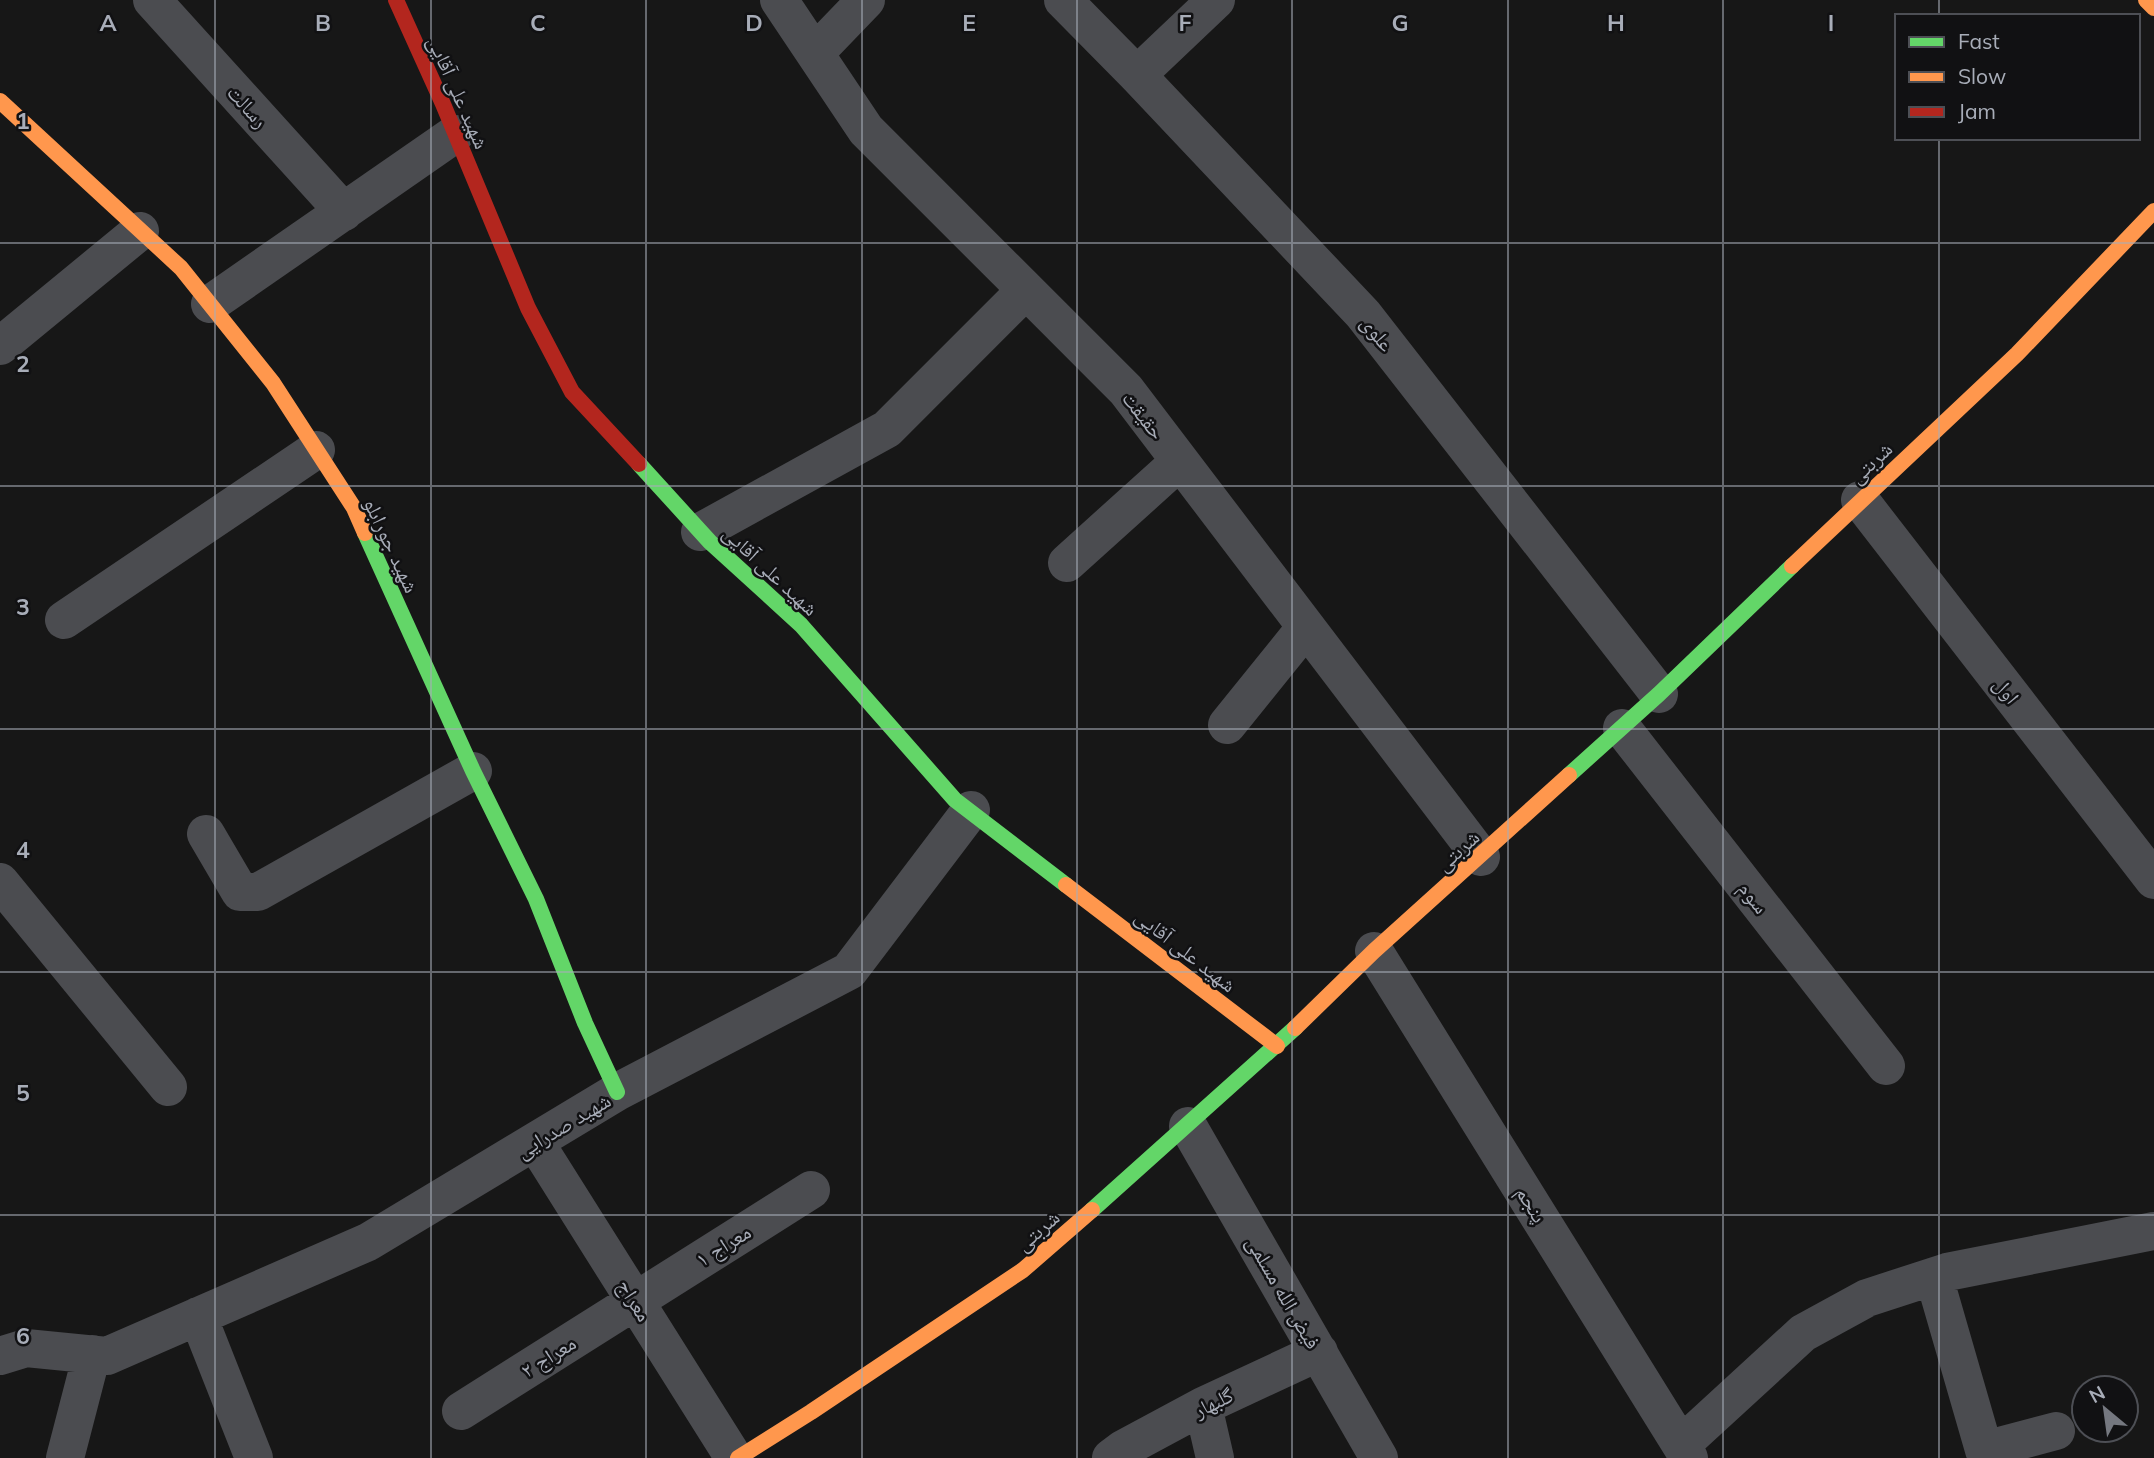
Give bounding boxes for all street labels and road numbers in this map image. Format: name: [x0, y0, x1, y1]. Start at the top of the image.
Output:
street label: شهید علی آقایی: [422, 31, 496, 153]
street label: رسالت: [222, 79, 274, 133]
street label: علوی: [1356, 310, 1400, 357]
street label: حقیقت: [1117, 386, 1171, 444]
street label: شربتی: [1843, 435, 1898, 489]
street label: شهید جورابلو: [359, 493, 425, 597]
street label: شهید علی آقایی: [717, 519, 824, 622]
street label: اول: [1988, 671, 2026, 709]
street label: شربتی: [1430, 824, 1485, 877]
street label: سوم: [1732, 876, 1775, 920]
street label: شهید علی آقایی: [1130, 902, 1242, 998]
street label: شهید صدرایی: [511, 1087, 616, 1164]
street label: پنجم: [1509, 1181, 1553, 1228]
street label: شربتی: [1010, 1204, 1065, 1257]
street label: معراج ۱: [691, 1218, 756, 1273]
street label: فیض الله مسلمی: [1240, 1231, 1327, 1354]
street label: معراج: [611, 1274, 658, 1327]
street label: معراج ۲: [516, 1329, 581, 1384]
street label: گلبهار: [1188, 1381, 1238, 1423]

